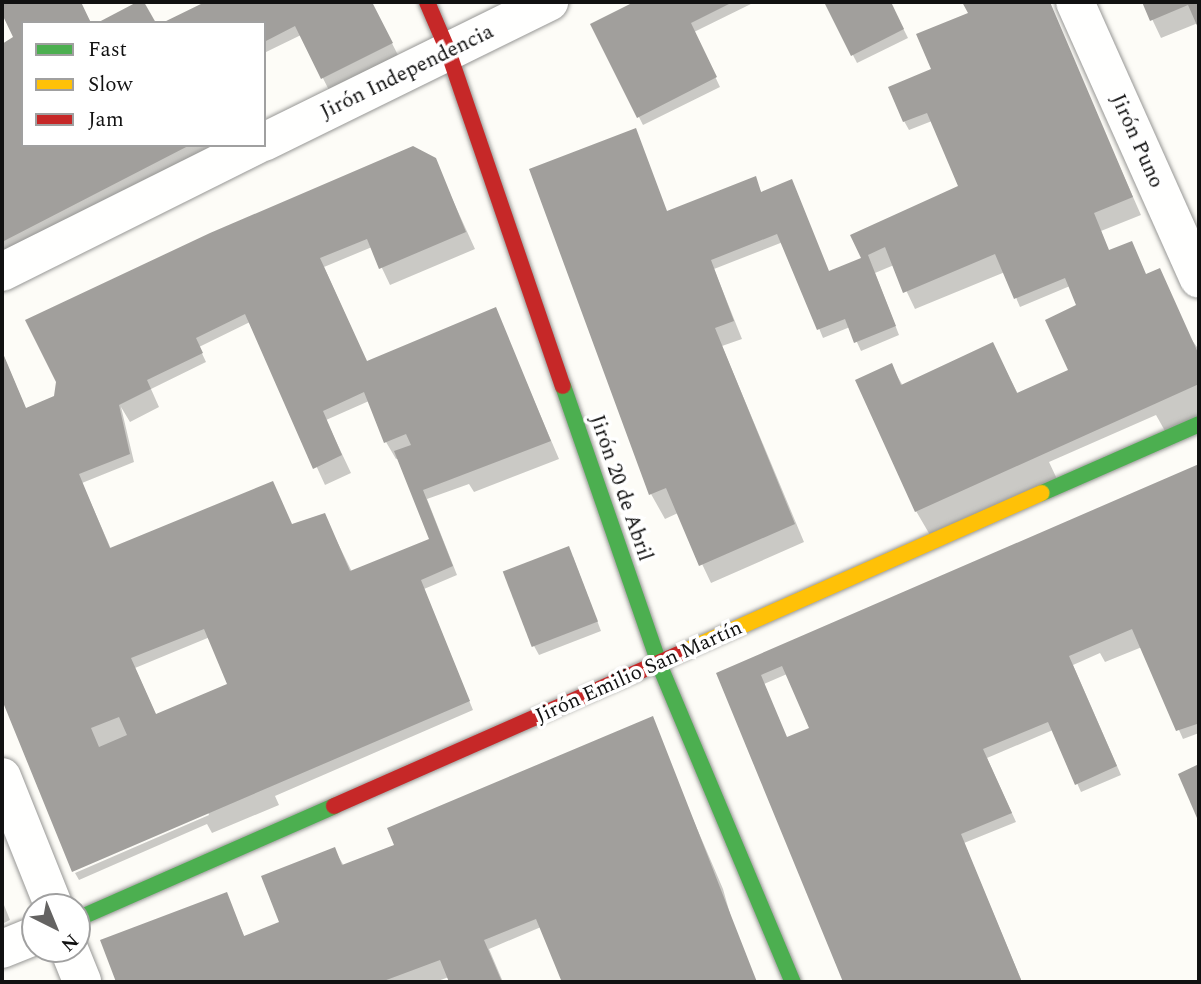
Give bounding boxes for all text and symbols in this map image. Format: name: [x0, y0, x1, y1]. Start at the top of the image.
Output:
street label: Jirón Independencia: [316, 19, 498, 125]
legend: [21, 21, 266, 147]
text: Fast: [88, 34, 127, 66]
text: Slow: [88, 69, 132, 101]
street label: Jirón Puno: [1105, 90, 1169, 192]
text: Jam: [88, 104, 124, 136]
street label: Jirón 20 de Abril: [584, 411, 658, 565]
street label: Jirón Emilio San Martín: [532, 615, 746, 729]
north arrow: [21, 893, 91, 963]
text: N: [54, 926, 85, 958]

